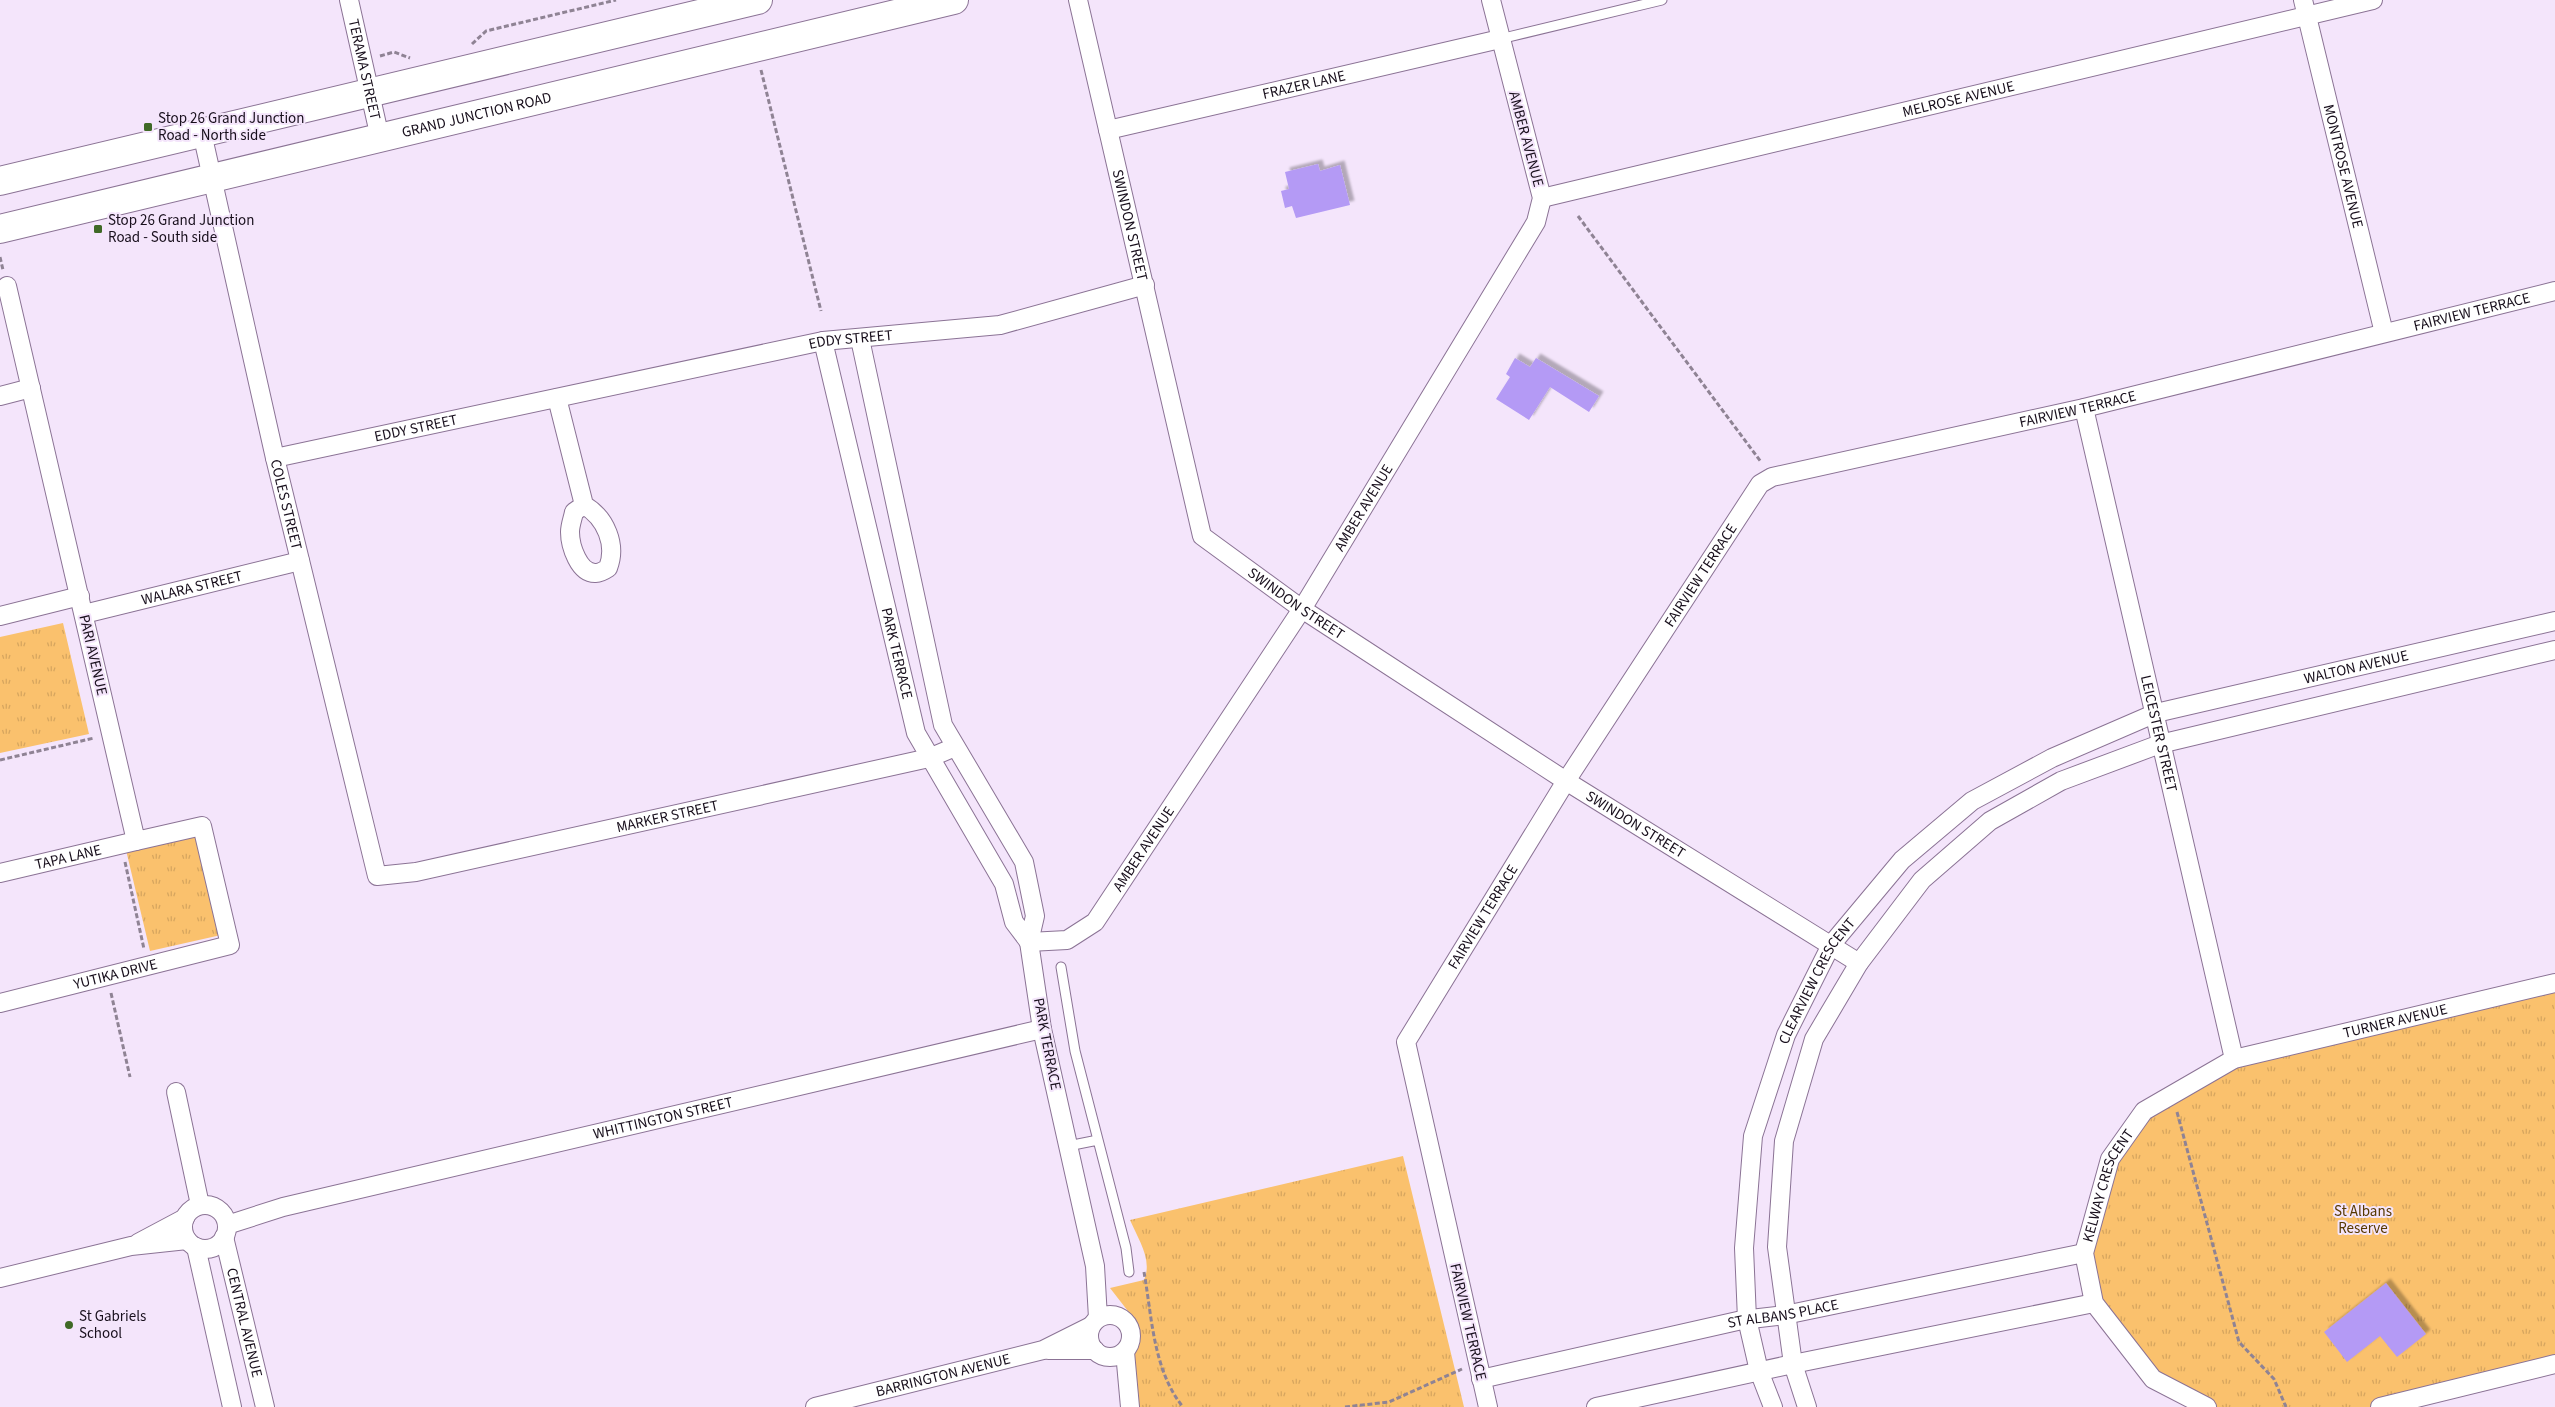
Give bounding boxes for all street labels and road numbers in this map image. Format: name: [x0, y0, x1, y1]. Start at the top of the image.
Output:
street label: TERAMA STREET: [343, 17, 386, 122]
street label: FRAZER LANE: [1260, 65, 1347, 104]
street label: MELROSE AVENUE: [1900, 75, 2017, 122]
street label: GRAND JUNCTION ROAD: [400, 87, 553, 143]
street label: AMBER AVENUE: [1503, 89, 1549, 189]
street label: MONTROSE AVENUE: [2318, 102, 2369, 230]
street label: SWINDON STREET: [1107, 167, 1153, 283]
street label: FAIRVIEW TERRACE: [2411, 287, 2532, 336]
street label: EDDY STREET: [807, 324, 894, 354]
street label: FAIRVIEW TERRACE: [2017, 385, 2138, 433]
street label: EDDY STREET: [372, 409, 459, 447]
street label: COLES STREET: [265, 457, 308, 552]
street label: AMBER AVENUE: [1329, 460, 1398, 555]
street label: FAIRVIEW TERRACE: [1659, 519, 1742, 631]
street label: SWINDON STREET: [1244, 562, 1349, 644]
street label: WALARA STREET: [139, 565, 244, 610]
street label: PARK TERRACE: [876, 605, 918, 701]
street label: PARI AVENUE: [74, 613, 113, 698]
street label: WALTON AVENUE: [2302, 645, 2410, 689]
street label: LEICESTER STREET: [2135, 673, 2183, 794]
street label: SWINDON STREET: [1582, 785, 1689, 863]
street label: MARKER STREET: [614, 795, 720, 838]
street label: AMBER AVENUE: [1108, 802, 1179, 896]
street label: TAPA LANE: [33, 839, 104, 875]
street label: FAIRVIEW TERRACE: [1443, 860, 1523, 973]
street label: CLEARVIEW CRESCENT: [1773, 913, 1860, 1047]
street label: YUTIKA DRIVE: [70, 953, 160, 995]
street label: PARK TERRACE: [1028, 996, 1066, 1092]
street label: TURNER AVENUE: [2341, 998, 2449, 1043]
street label: WHITTINGTON STREET: [591, 1091, 735, 1144]
street label: KELWAY CRESCENT: [2077, 1125, 2139, 1244]
street label: FAIRVIEW TERRACE: [1444, 1261, 1492, 1383]
street label: CENTRAL AVENUE: [221, 1266, 268, 1380]
street label: ST ALBANS PLACE: [1725, 1294, 1840, 1333]
street label: BARRINGTON AVENUE: [874, 1348, 1013, 1402]

